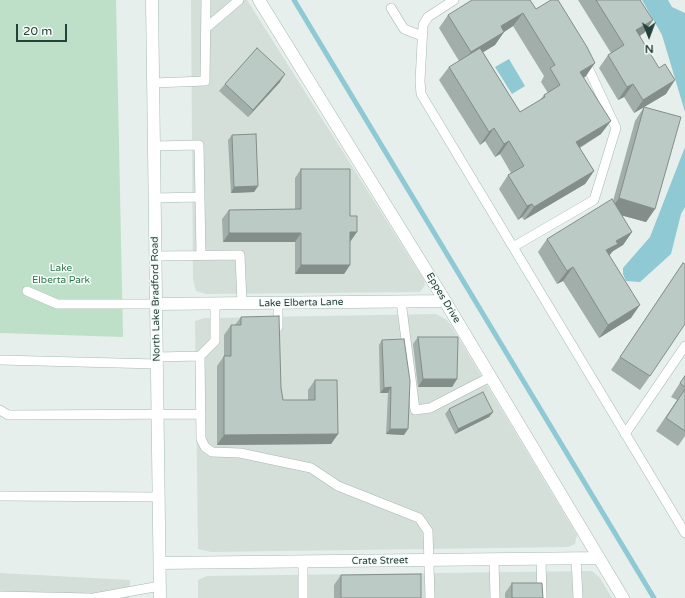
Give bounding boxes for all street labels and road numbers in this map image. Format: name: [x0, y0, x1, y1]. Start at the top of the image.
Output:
street label: North Lake Bradford Road: [149, 236, 163, 362]
street label: Eppes Drive: [423, 271, 463, 325]
street label: Lake Elberta Lane: [258, 296, 344, 310]
street label: Crate Street: [351, 555, 409, 567]

